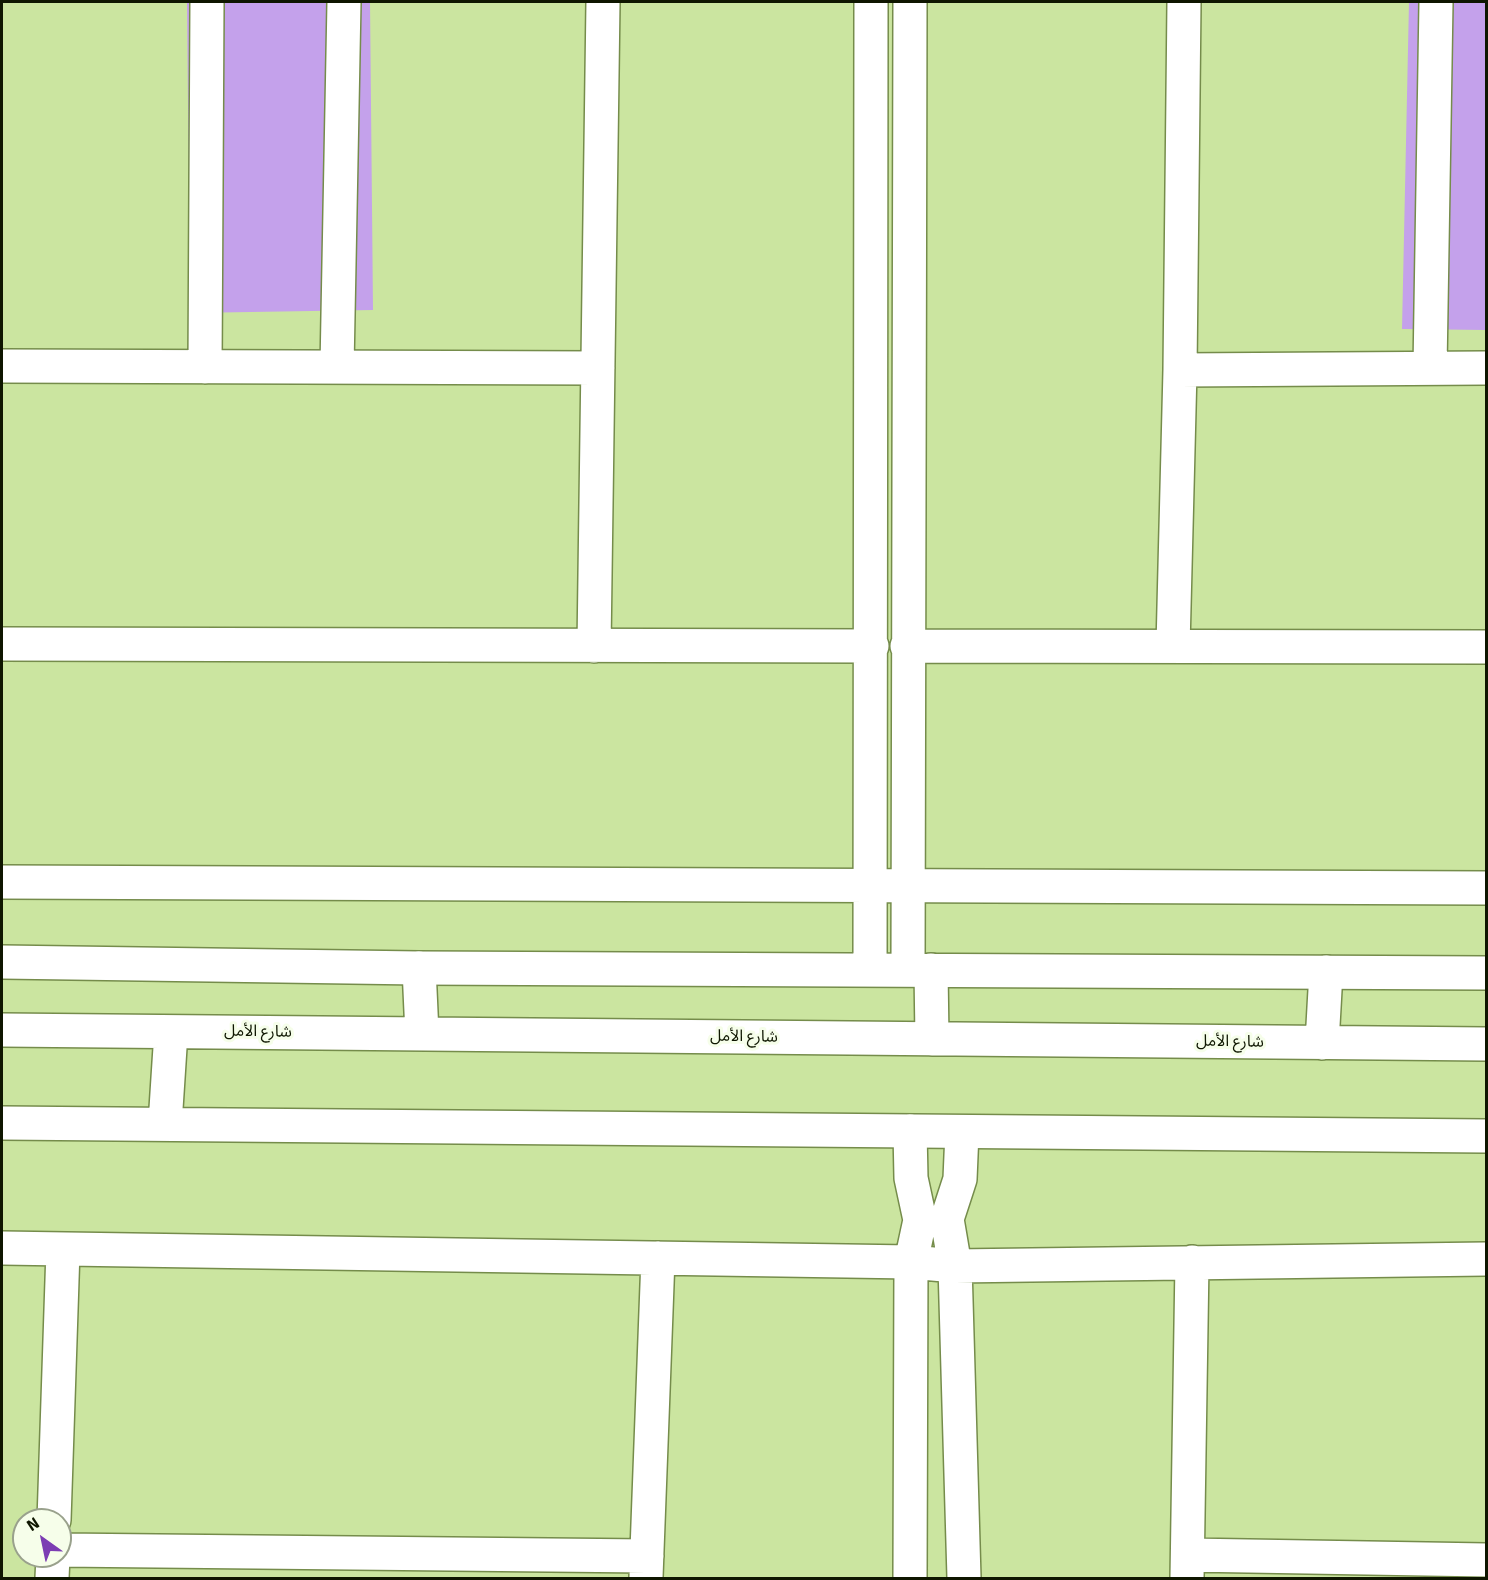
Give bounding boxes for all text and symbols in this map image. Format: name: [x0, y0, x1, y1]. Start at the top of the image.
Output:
street label: شارع الأمل: [224, 1022, 292, 1042]
street label: شارع الأمل: [710, 1027, 778, 1047]
street label: شارع الأمل: [1196, 1032, 1264, 1052]
north arrow: [12, 1508, 72, 1568]
text: N: [23, 1513, 43, 1536]

